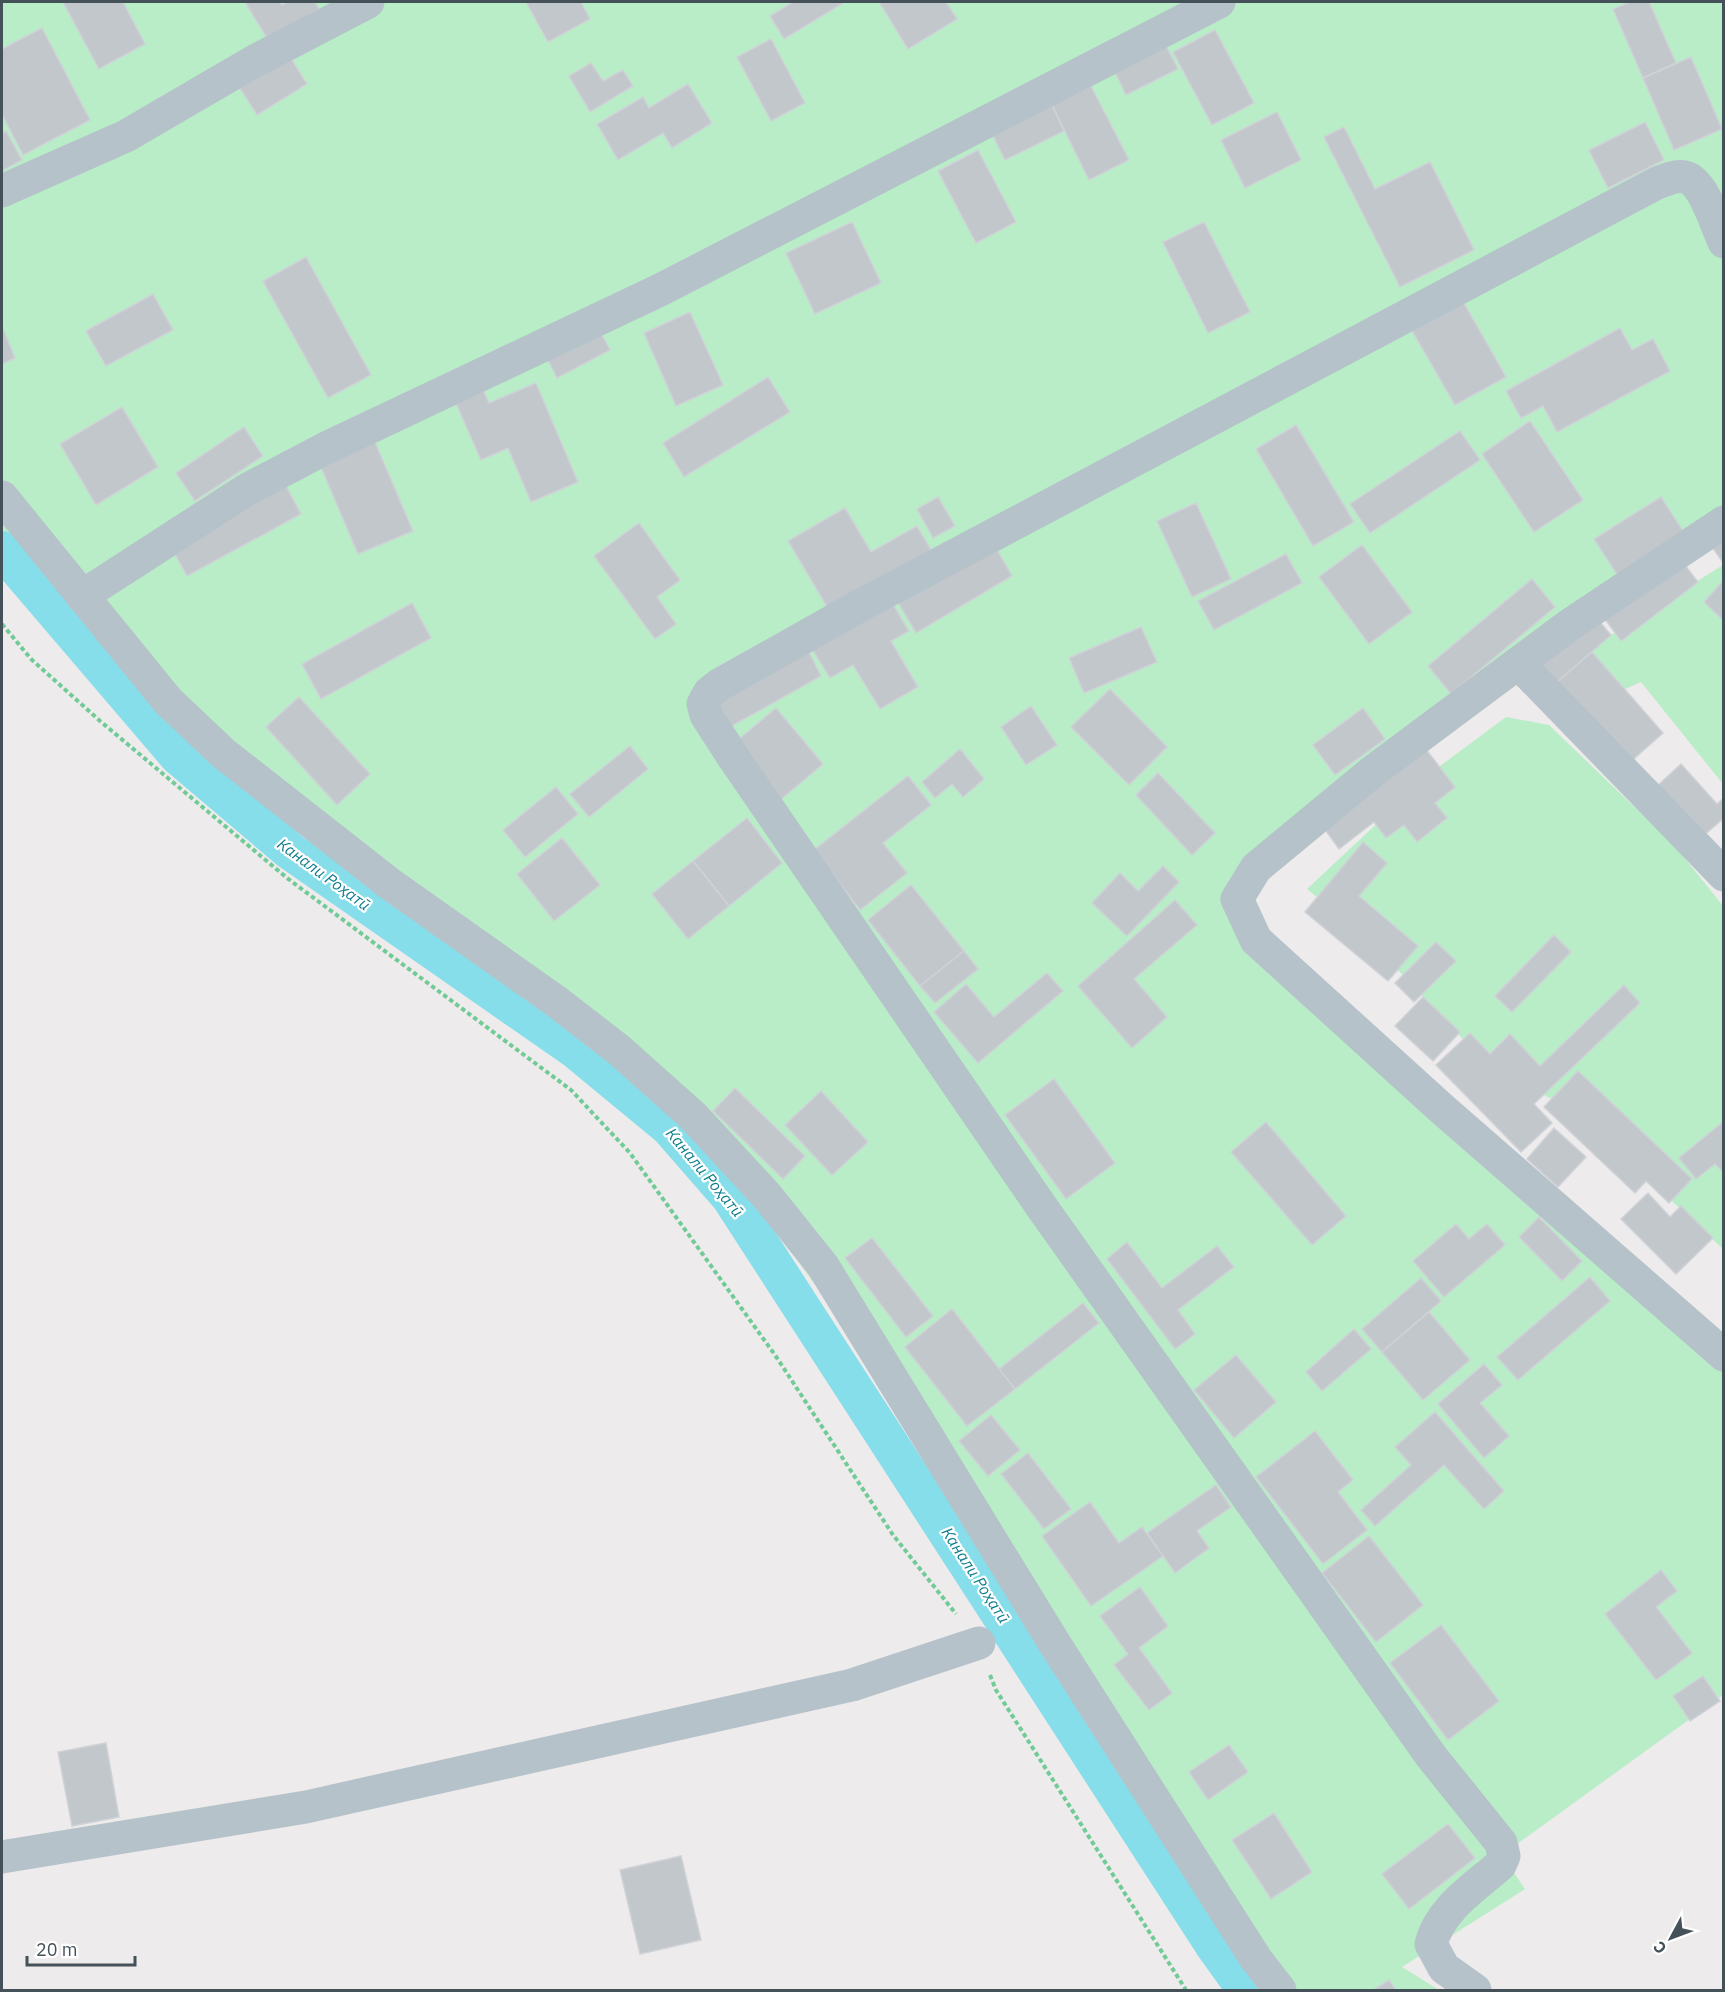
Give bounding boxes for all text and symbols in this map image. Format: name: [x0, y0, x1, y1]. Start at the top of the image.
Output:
water label: Канали Роҳатӣ: [274, 834, 374, 914]
water label: Канали Роҳатӣ: [662, 1123, 748, 1221]
water label: Канали Роҳатӣ: [938, 1523, 1014, 1627]
north arrow: [1641, 1908, 1701, 1968]
scale bar: [27, 1929, 135, 1967]
text: С: [1649, 1937, 1671, 1958]
text: 20 m: [36, 1938, 78, 1961]

